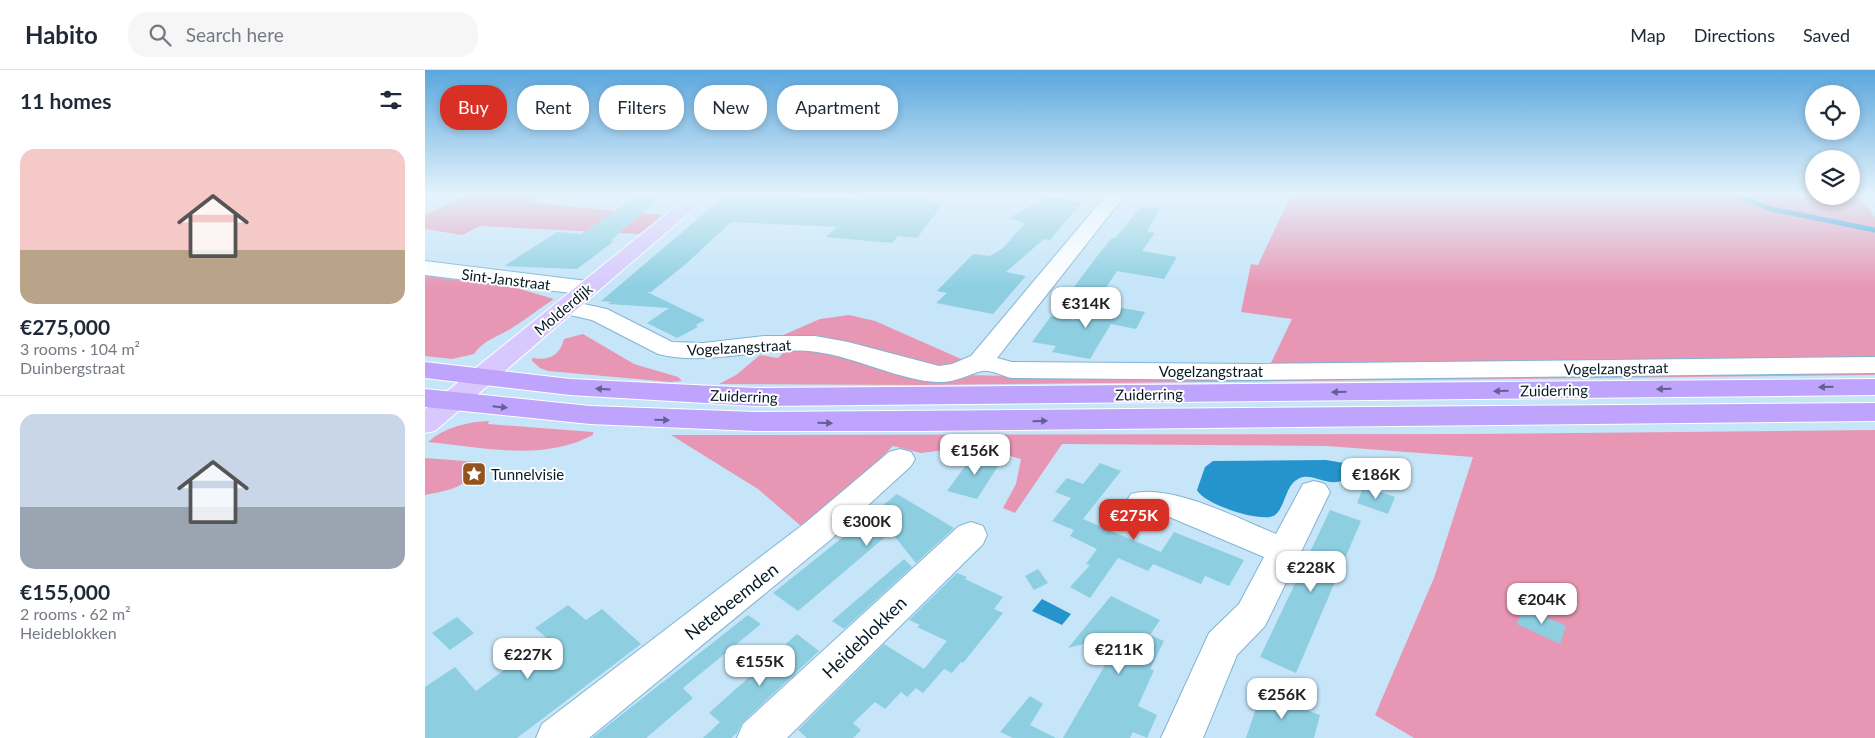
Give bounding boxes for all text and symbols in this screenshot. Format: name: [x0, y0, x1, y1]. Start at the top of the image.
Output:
search box: [128, 12, 478, 57]
text: Habito: [25, 20, 98, 49]
icon: search: [146, 21, 174, 49]
text: Search here: [186, 23, 284, 46]
text: Map: [1630, 24, 1666, 46]
text: Directions: [1694, 24, 1775, 46]
text: Saved: [1803, 24, 1850, 46]
chip: Buy: [440, 85, 507, 130]
chip: Rent: [517, 85, 589, 130]
chip: Filters: [599, 85, 684, 130]
chip: New: [694, 85, 767, 130]
chip: Apartment: [777, 85, 898, 130]
map controls: [1805, 85, 1860, 205]
button: locate: [1805, 85, 1860, 140]
icon: filters: [377, 86, 405, 114]
text: 11 homes: [20, 88, 111, 113]
button: layers: [1805, 150, 1860, 205]
icon: home: [168, 181, 258, 271]
street label: Sint-Janstraat: [461, 265, 552, 293]
street label: Molderdijk: [530, 279, 596, 339]
pin: €314K: [1051, 286, 1121, 329]
text: €314K: [1062, 293, 1110, 312]
text: €275,000: [20, 314, 110, 339]
street label: Vogelzangstraat: [686, 335, 792, 359]
text: 3 rooms · 104 m²: [20, 339, 140, 358]
text: Duinbergstraat: [20, 358, 125, 377]
street label: Vogelzangstraat: [1564, 358, 1669, 378]
street label: Vogelzangstraat: [1159, 362, 1264, 380]
street label: Zuiderring: [1520, 380, 1588, 400]
one-way arrow: [1818, 383, 1834, 391]
street label: Zuiderring: [1115, 384, 1183, 404]
one-way arrow: [595, 385, 611, 393]
one-way arrow: [1656, 385, 1672, 393]
street label: Zuiderring: [710, 386, 778, 406]
one-way arrow: [1493, 387, 1509, 395]
one-way arrow: [1331, 389, 1347, 397]
one-way arrow: [492, 403, 508, 411]
one-way arrow: [654, 416, 670, 424]
one-way arrow: [1032, 416, 1048, 424]
one-way arrow: [817, 419, 833, 427]
pin: €156K: [940, 434, 1010, 476]
text: €156K: [951, 440, 999, 459]
icon: home: [168, 447, 258, 537]
pin: €186K: [1341, 458, 1411, 500]
place icon: Tunnelvisie: [461, 461, 487, 487]
text: €186K: [1352, 464, 1400, 483]
place label: Tunnelvisie: [491, 465, 564, 483]
pin: €275K: [1099, 498, 1169, 541]
pin: €300K: [832, 504, 902, 547]
text: €275K: [1110, 505, 1158, 524]
text: €300K: [843, 511, 891, 530]
pin: €228K: [1276, 550, 1346, 593]
text: €228K: [1287, 557, 1335, 576]
street label: Netebeemden: [680, 558, 782, 644]
text: €155,000: [20, 579, 110, 604]
pin: €204K: [1507, 582, 1577, 625]
text: €204K: [1518, 589, 1566, 608]
street label: Heideblokken: [817, 591, 911, 683]
text: 2 rooms · 62 m²: [20, 604, 131, 623]
text: Heideblokken: [20, 623, 117, 642]
pin: €211K: [1084, 632, 1154, 675]
pin: €227K: [493, 638, 563, 680]
text: €211K: [1095, 639, 1143, 658]
text: €227K: [504, 644, 552, 663]
pin: €155K: [725, 644, 795, 687]
text: €155K: [736, 651, 784, 670]
pin: €256K: [1247, 678, 1317, 720]
text: €256K: [1258, 684, 1306, 703]

